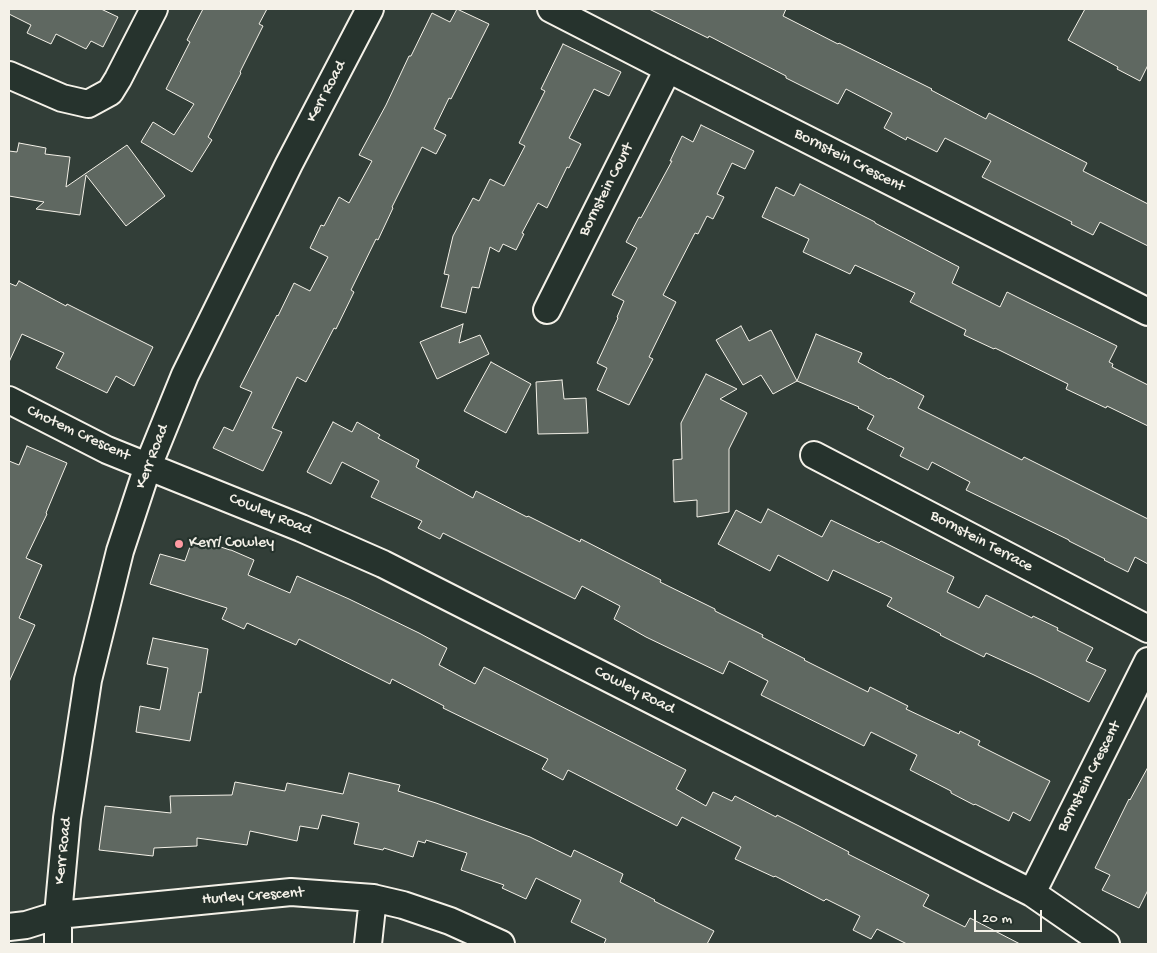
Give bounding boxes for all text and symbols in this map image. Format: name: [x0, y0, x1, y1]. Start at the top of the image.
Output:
street label: Kerr Road: [303, 58, 351, 126]
street label: Bornstein Crescent: [790, 125, 908, 197]
street label: Bornstein Court: [575, 140, 639, 240]
street label: Chotem Crescent: [23, 402, 133, 466]
street label: Kerr Road: [132, 422, 174, 492]
street label: Cowley Road: [226, 490, 314, 540]
street label: Bornstein Terrace: [926, 507, 1036, 577]
place label: Kerr/ Cowley: [189, 534, 274, 554]
marker: Kerr/ Cowley: [173, 538, 185, 550]
street label: Cowley Road: [591, 663, 677, 719]
street label: Bornstein Crescent: [1054, 718, 1126, 836]
street label: Kerr Road: [51, 817, 77, 885]
street label: Hurley Crescent: [201, 884, 305, 910]
scale bar: [977, 900, 1044, 932]
text: 20 m: [982, 910, 1012, 928]

